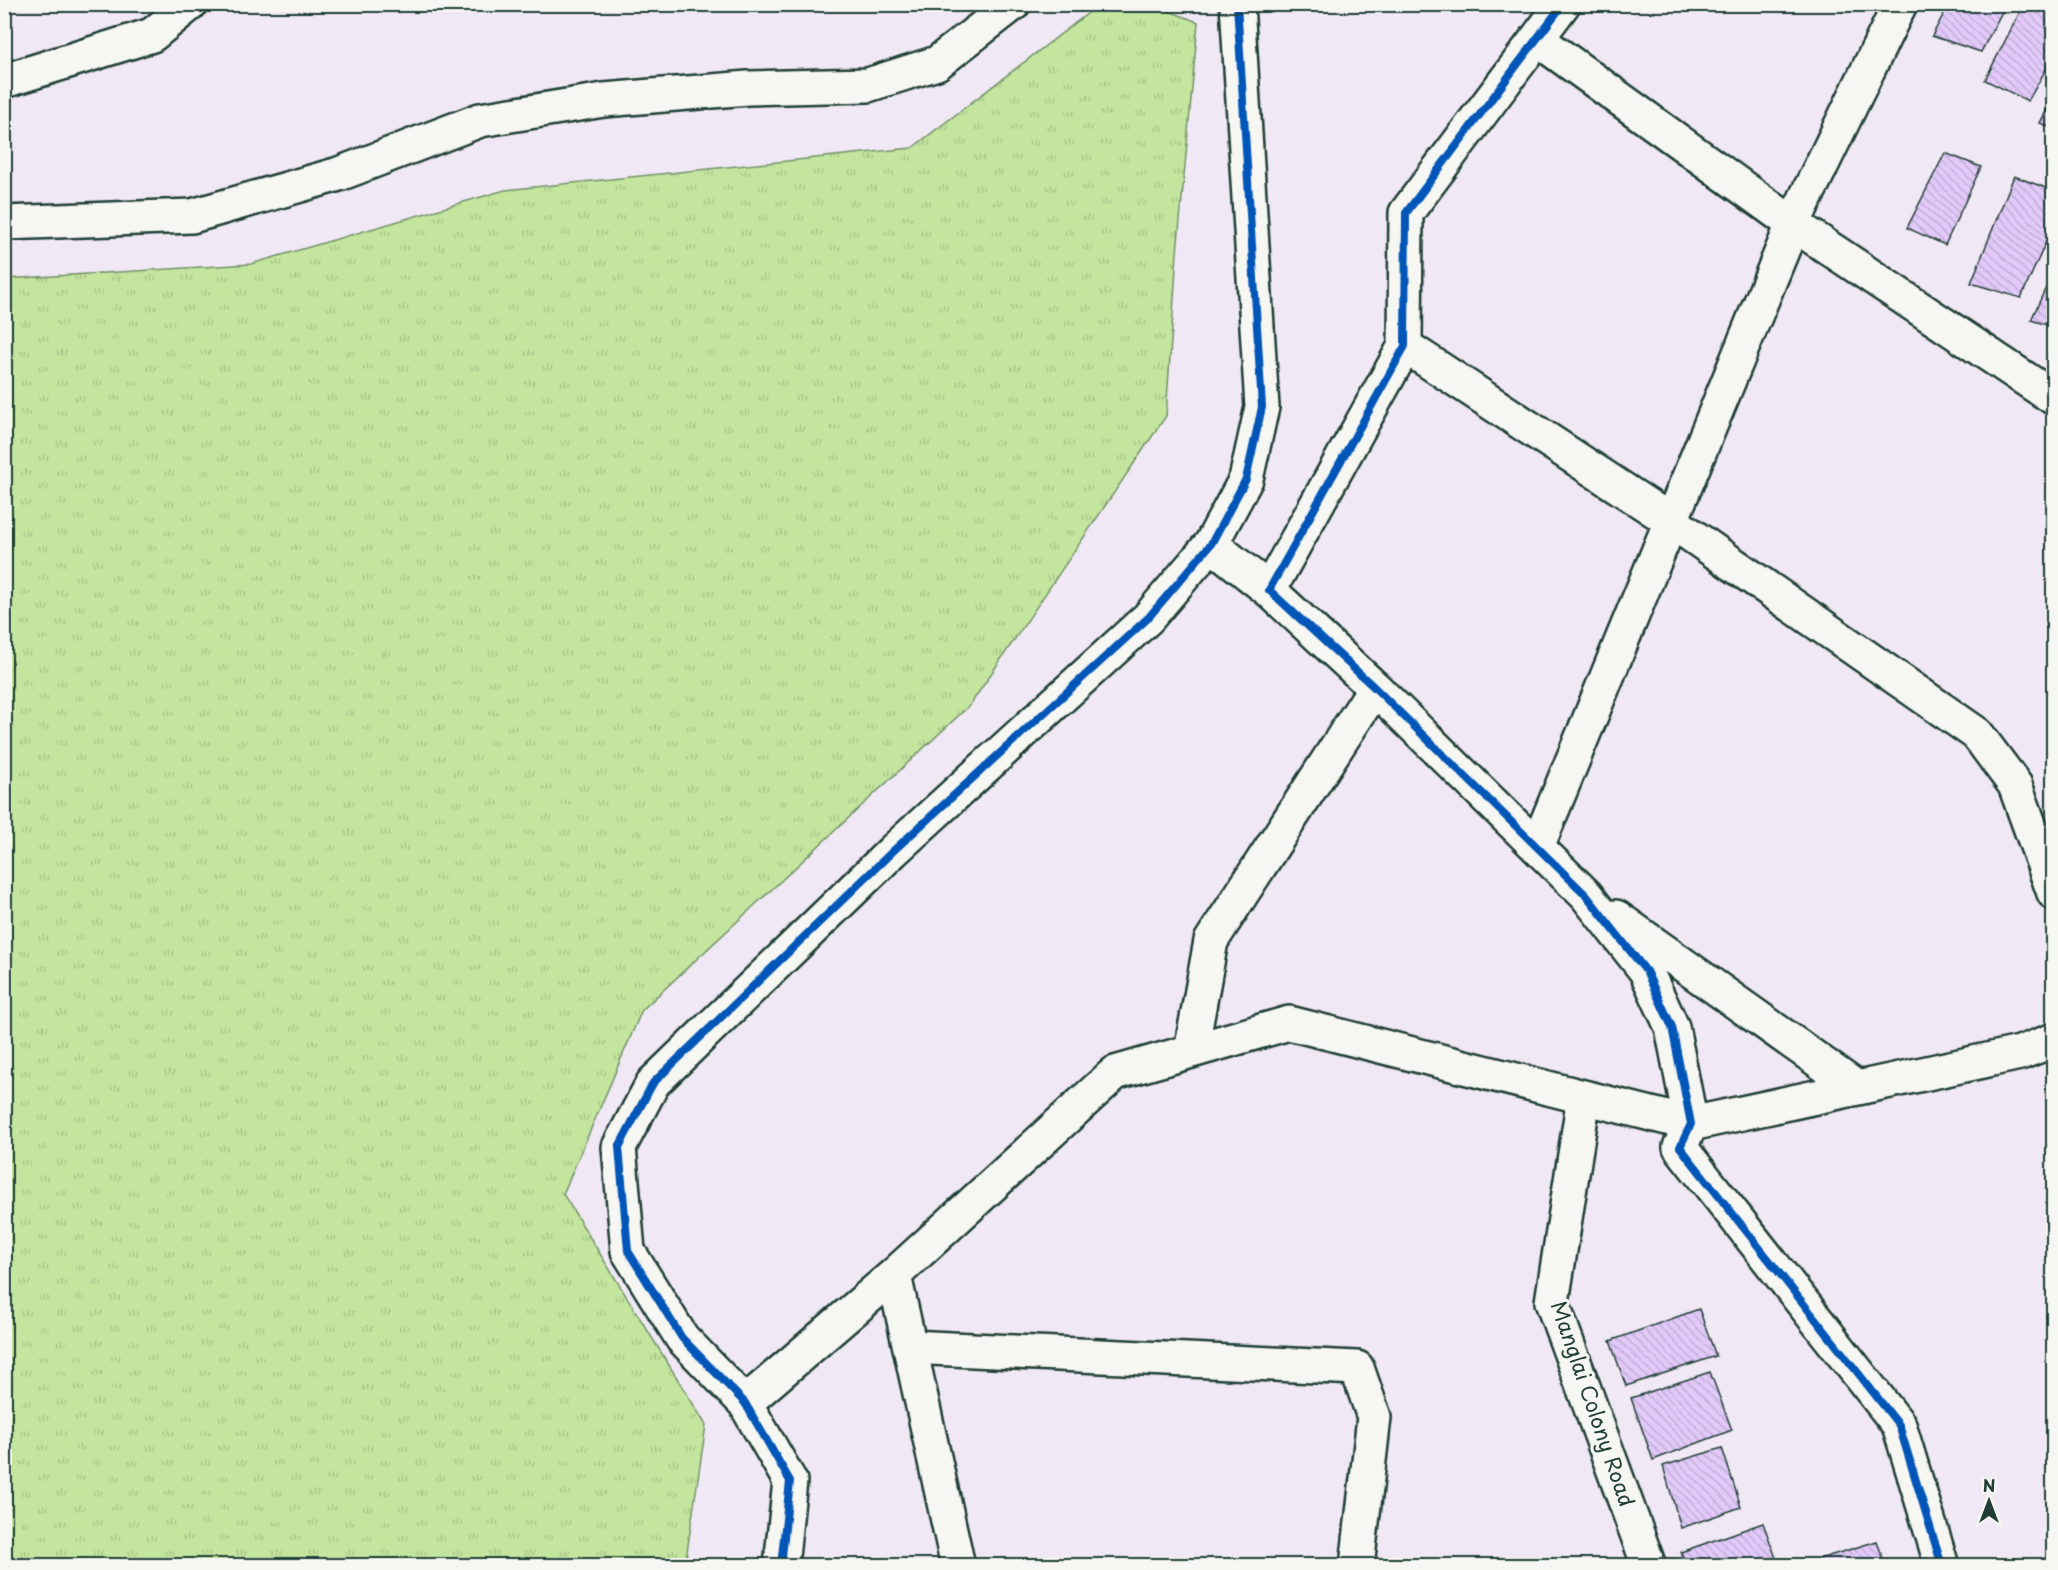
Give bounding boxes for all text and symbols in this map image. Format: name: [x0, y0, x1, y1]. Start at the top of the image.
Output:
street label: Manglai Colony Road: [1544, 1296, 1644, 1511]
north arrow: [1959, 1471, 2019, 1531]
text: N: [1983, 1473, 1995, 1497]

